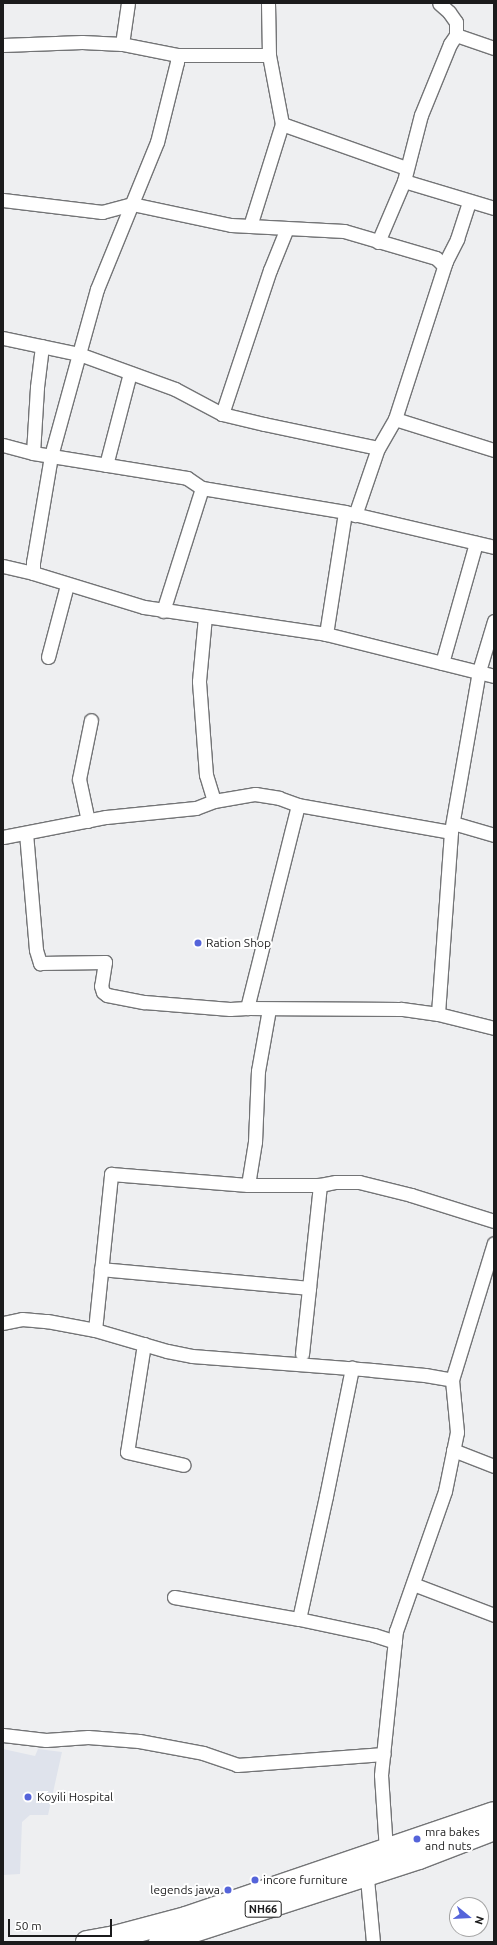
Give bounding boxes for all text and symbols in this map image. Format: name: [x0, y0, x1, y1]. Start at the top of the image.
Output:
place label: Ration Shop: [206, 936, 271, 950]
marker: Ration Shop: [193, 938, 203, 948]
place label: Koyili Hospital: [37, 1790, 113, 1804]
marker: Koyili Hospital: [22, 1791, 34, 1803]
place label: mra bakes and nuts: [425, 1825, 480, 1853]
marker: mra bakes and nuts: [412, 1834, 422, 1844]
place label: incore furniture: [263, 1873, 348, 1887]
marker: incore furniture: [250, 1875, 260, 1885]
place label: legends jawa: [150, 1883, 220, 1897]
marker: legends jawa: [223, 1885, 233, 1895]
north arrow: [449, 1897, 489, 1937]
road number: NH66: [244, 1900, 282, 1918]
scale bar: [10, 1911, 114, 1937]
text: N: [472, 1915, 486, 1926]
text: 50 m: [15, 1919, 42, 1932]

